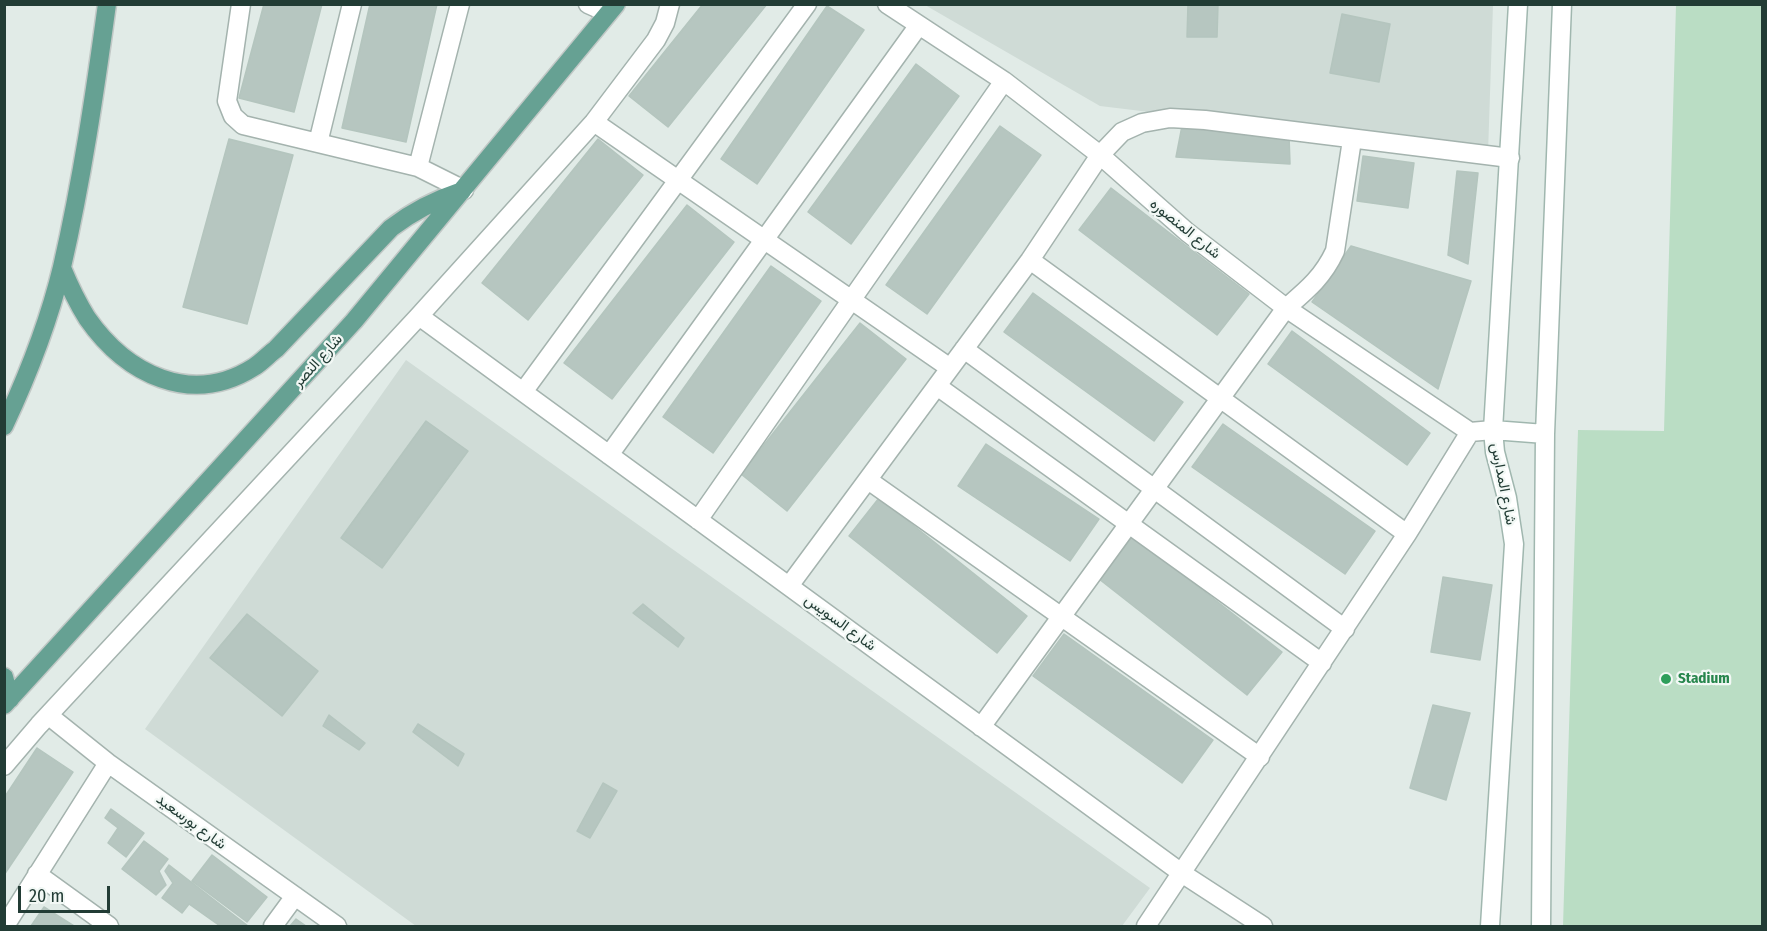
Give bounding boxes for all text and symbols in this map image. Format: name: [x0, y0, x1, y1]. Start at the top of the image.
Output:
street label: شارع المنصوره: [1146, 195, 1224, 263]
street label: شارع النصر: [289, 331, 347, 391]
street label: شارع المدارس: [1486, 441, 1520, 527]
street label: شارع السويس: [801, 591, 879, 655]
place label: Stadium: [1678, 670, 1730, 688]
marker: Stadium: [1659, 672, 1673, 686]
street label: شارع بورسعيد: [152, 790, 230, 854]
scale bar: [21, 874, 112, 912]
text: 20 m: [29, 885, 64, 907]

